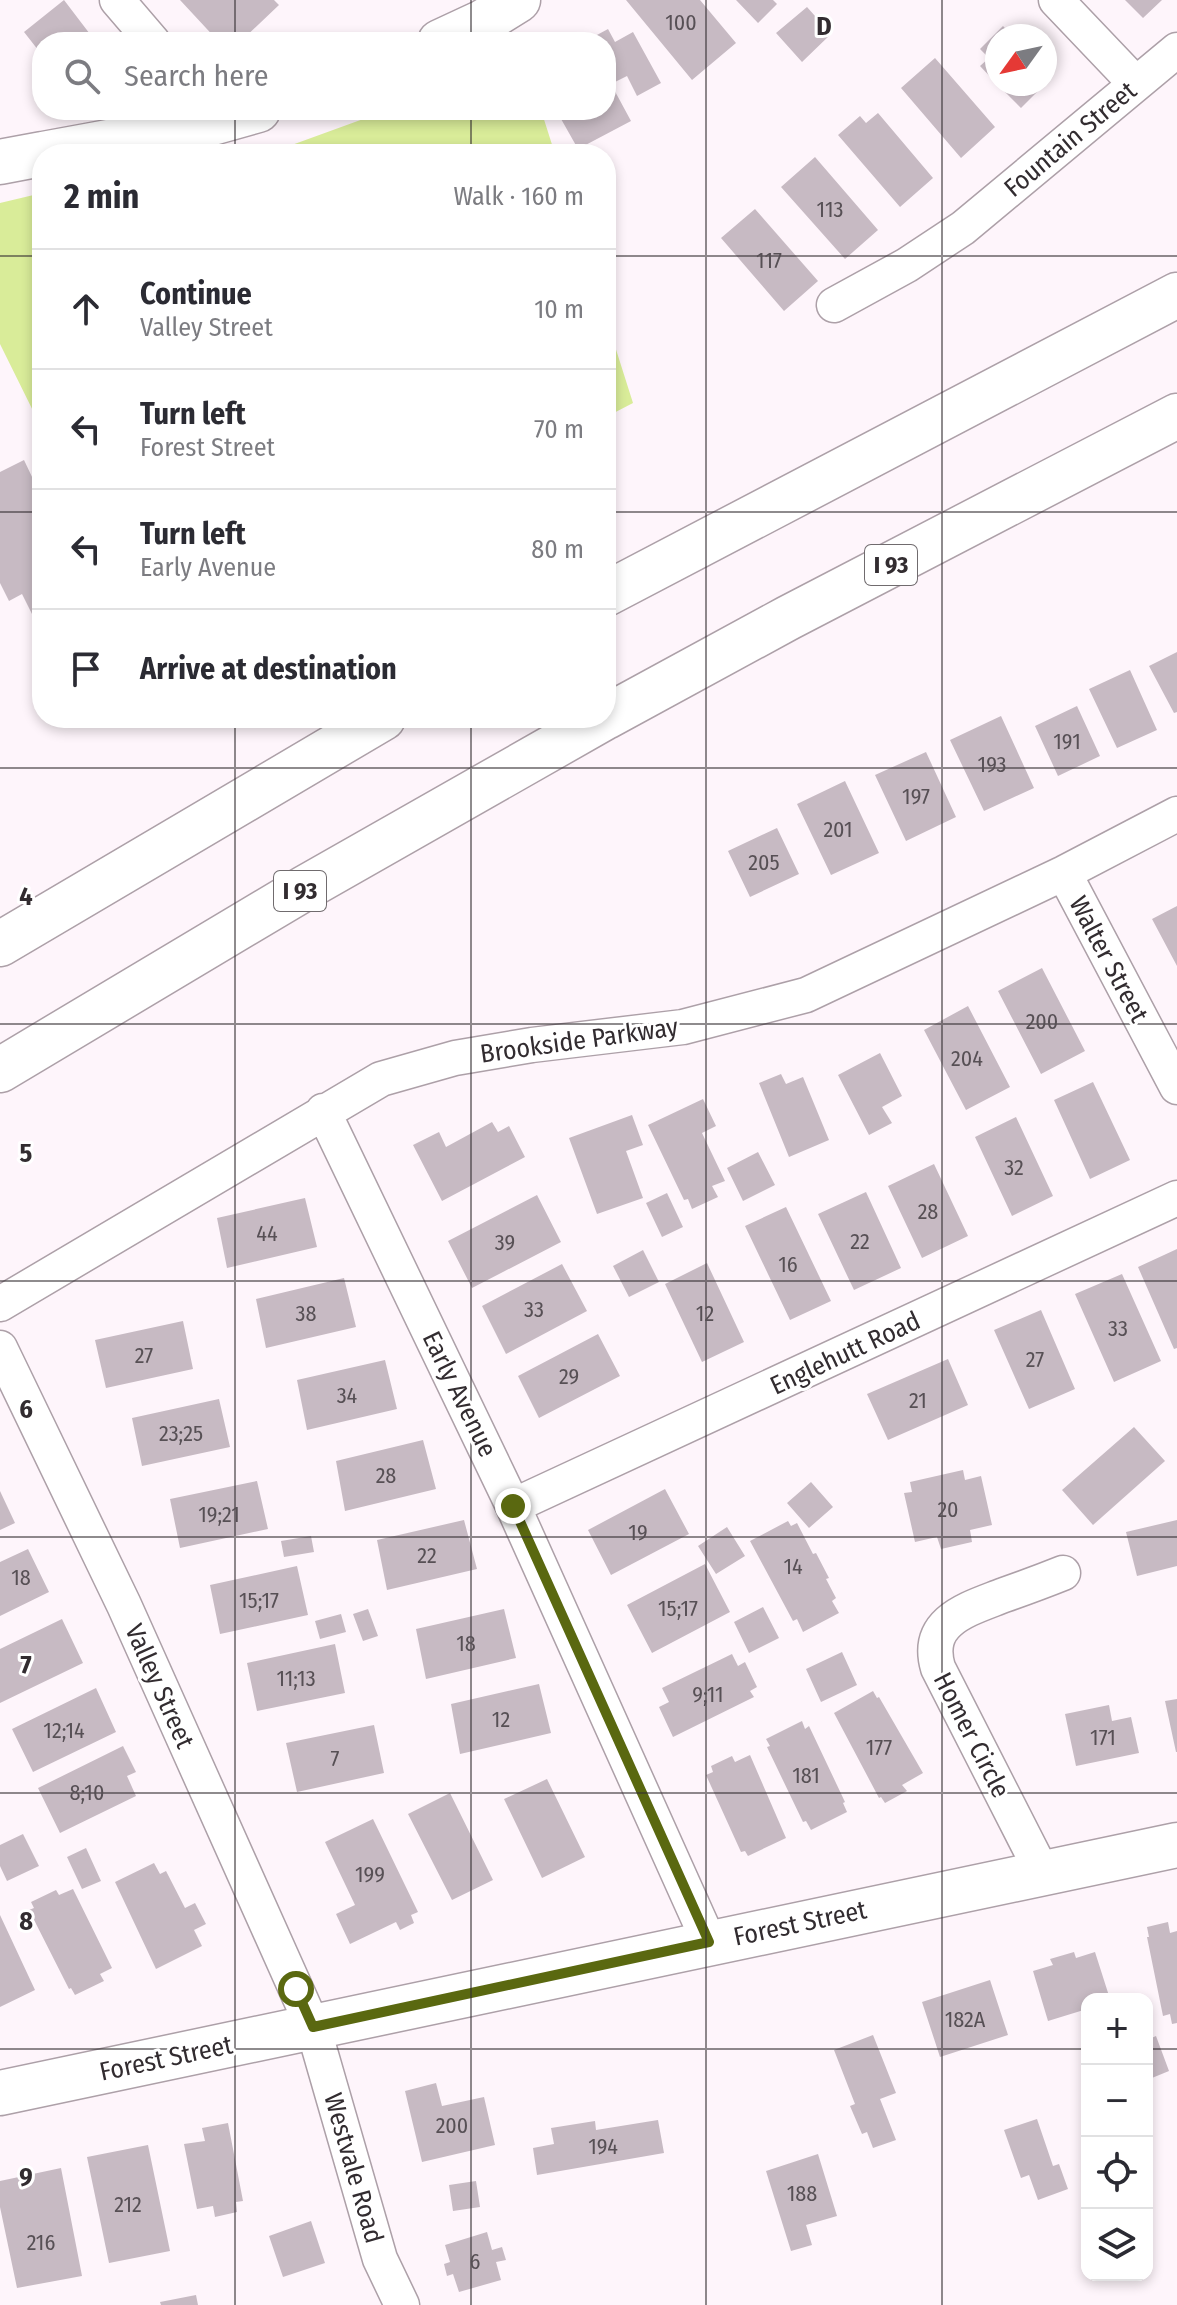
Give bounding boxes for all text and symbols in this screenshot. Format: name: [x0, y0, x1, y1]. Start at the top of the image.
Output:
house number: 100: [665, 9, 697, 36]
text: D: [816, 11, 832, 42]
north arrow: [985, 24, 1057, 96]
search box: [32, 32, 616, 120]
icon: search: [60, 54, 104, 98]
text: Search here: [124, 58, 269, 94]
street label: Fountain Street: [998, 75, 1143, 204]
text: 2 min: [64, 176, 139, 217]
text: Walk · 160 m: [453, 181, 584, 212]
house number: 113: [817, 196, 843, 223]
house number: 117: [756, 247, 782, 274]
text: Continue: [140, 276, 252, 312]
icon: ahead: [64, 287, 108, 331]
text: 10 m: [534, 294, 584, 325]
text: Valley Street: [140, 312, 273, 343]
text: Turn left: [140, 396, 246, 432]
icon: left: [64, 407, 108, 451]
text: 70 m: [534, 414, 584, 445]
text: Forest Street: [140, 432, 275, 463]
text: Turn left: [140, 516, 246, 552]
icon: left: [64, 527, 108, 571]
text: 80 m: [531, 534, 584, 565]
road number: I 93: [865, 545, 917, 585]
text: Early Avenue: [140, 552, 276, 583]
icon: arrive: [64, 647, 108, 691]
text: Arrive at destination: [140, 651, 397, 687]
house number: 191: [1053, 728, 1081, 755]
house number: 193: [978, 751, 1006, 778]
house number: 197: [902, 783, 930, 810]
house number: 201: [823, 816, 853, 843]
house number: 205: [748, 849, 780, 876]
road number: I 93: [274, 871, 326, 911]
text: 4: [19, 881, 33, 912]
street label: Walter Street: [1062, 891, 1155, 1028]
house number: 200: [1026, 1008, 1058, 1035]
street label: Brookside Parkway: [478, 1011, 680, 1070]
house number: 204: [951, 1045, 983, 1072]
text: 5: [20, 1138, 33, 1169]
house number: 32: [1004, 1154, 1024, 1181]
house number: 28: [918, 1198, 938, 1225]
house number: 44: [256, 1220, 278, 1247]
house number: 22: [850, 1228, 870, 1255]
house number: 39: [495, 1229, 515, 1256]
house number: 16: [778, 1251, 798, 1278]
house number: 33: [524, 1296, 544, 1323]
house number: 38: [296, 1300, 316, 1327]
house number: 12: [696, 1300, 714, 1327]
street label: Englehutt Road: [765, 1305, 925, 1402]
house number: 33: [1108, 1315, 1128, 1342]
street label: Early Avenue: [416, 1326, 503, 1462]
house number: 27: [135, 1342, 153, 1369]
house number: 27: [1026, 1346, 1044, 1373]
house number: 29: [559, 1363, 579, 1390]
house number: 34: [337, 1382, 358, 1409]
house number: 21: [909, 1387, 927, 1414]
text: 6: [19, 1394, 33, 1425]
house number: 23;25: [159, 1420, 203, 1447]
house number: 28: [376, 1462, 396, 1489]
route end: [495, 1488, 531, 1524]
house number: 20: [937, 1496, 959, 1523]
house number: 19;21: [198, 1501, 240, 1528]
house number: 19: [628, 1519, 648, 1546]
house number: 22: [417, 1542, 437, 1569]
house number: 14: [783, 1553, 803, 1580]
house number: 18: [11, 1564, 31, 1591]
house number: 15;17: [239, 1587, 279, 1614]
house number: 15;17: [658, 1595, 698, 1622]
street label: Valley Street: [118, 1619, 201, 1754]
house number: 18: [456, 1630, 476, 1657]
text: 7: [20, 1650, 32, 1681]
house number: 11;13: [276, 1665, 316, 1692]
street label: Homer Circle: [927, 1667, 1016, 1803]
house number: 9;11: [692, 1681, 724, 1708]
house number: 12: [492, 1706, 510, 1733]
house number: 12;14: [43, 1717, 85, 1744]
house number: 171: [1090, 1724, 1116, 1751]
house number: 177: [866, 1734, 892, 1761]
house number: 7: [331, 1745, 340, 1772]
house number: 181: [792, 1762, 820, 1789]
house number: 8;10: [70, 1779, 104, 1806]
house number: 199: [355, 1861, 385, 1888]
street label: Forest Street: [731, 1894, 870, 1953]
text: 8: [19, 1906, 33, 1937]
route start: [278, 1971, 314, 2007]
map controls: [1081, 1993, 1153, 2281]
button: +: [1081, 1993, 1153, 2065]
house number: 182A: [945, 2006, 986, 2033]
street label: Forest Street: [97, 2029, 236, 2088]
button: −: [1081, 2065, 1153, 2137]
street label: Westvale Road: [317, 2089, 390, 2247]
house number: 200: [436, 2112, 468, 2139]
house number: 194: [588, 2133, 618, 2160]
button: locate: [1081, 2137, 1153, 2209]
text: 9: [19, 2162, 33, 2193]
house number: 188: [787, 2180, 817, 2207]
house number: 212: [114, 2191, 142, 2218]
button: layers: [1081, 2209, 1153, 2281]
house number: 216: [27, 2229, 55, 2256]
house number: 6: [470, 2248, 481, 2275]

